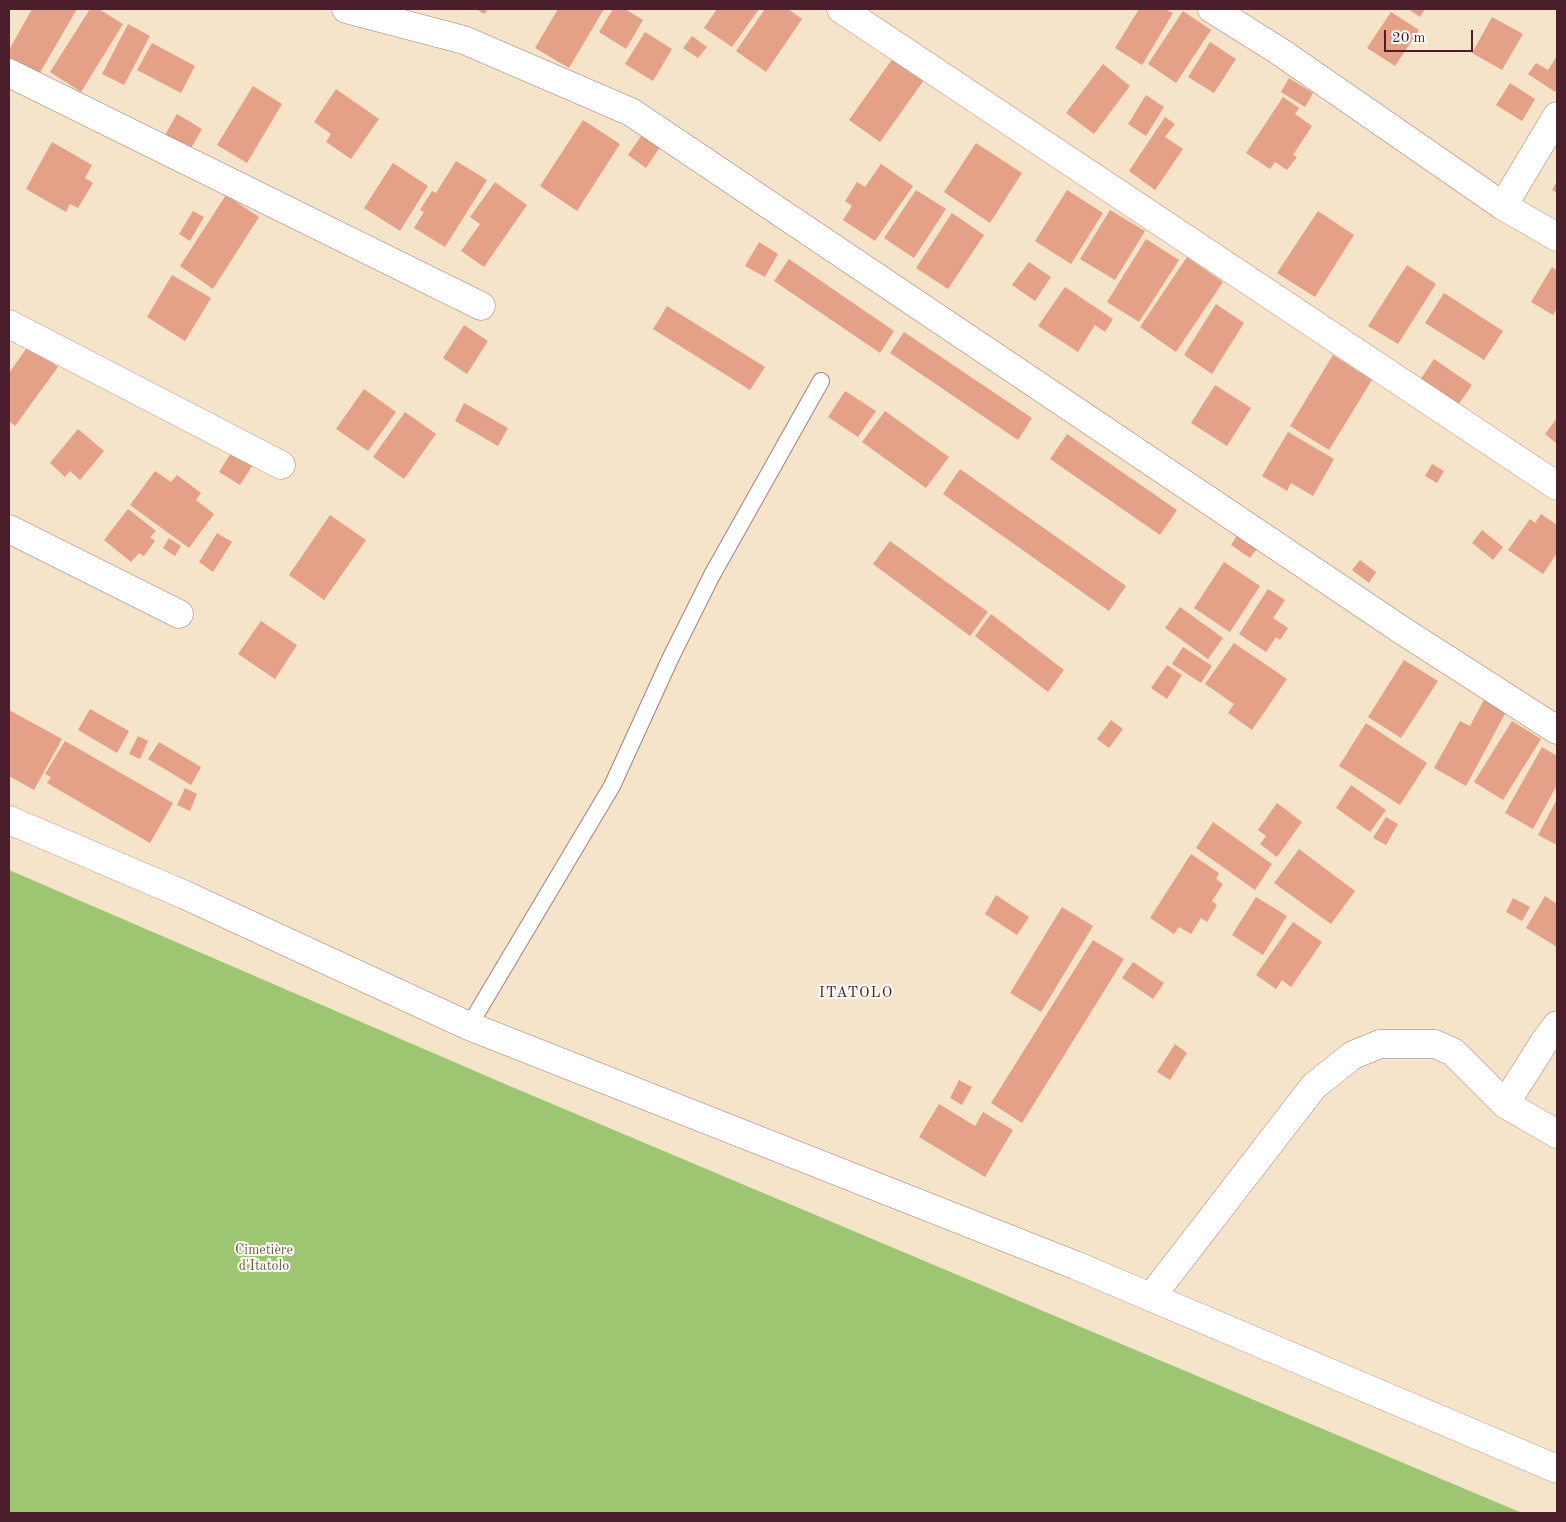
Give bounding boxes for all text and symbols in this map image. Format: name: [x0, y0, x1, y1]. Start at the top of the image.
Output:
scale bar: [1386, 20, 1475, 52]
text: 20 m: [1392, 31, 1426, 46]
district label: ITATOLO: [818, 984, 894, 1002]
park label: Cimetière d'Itatolo: [235, 1242, 293, 1274]

